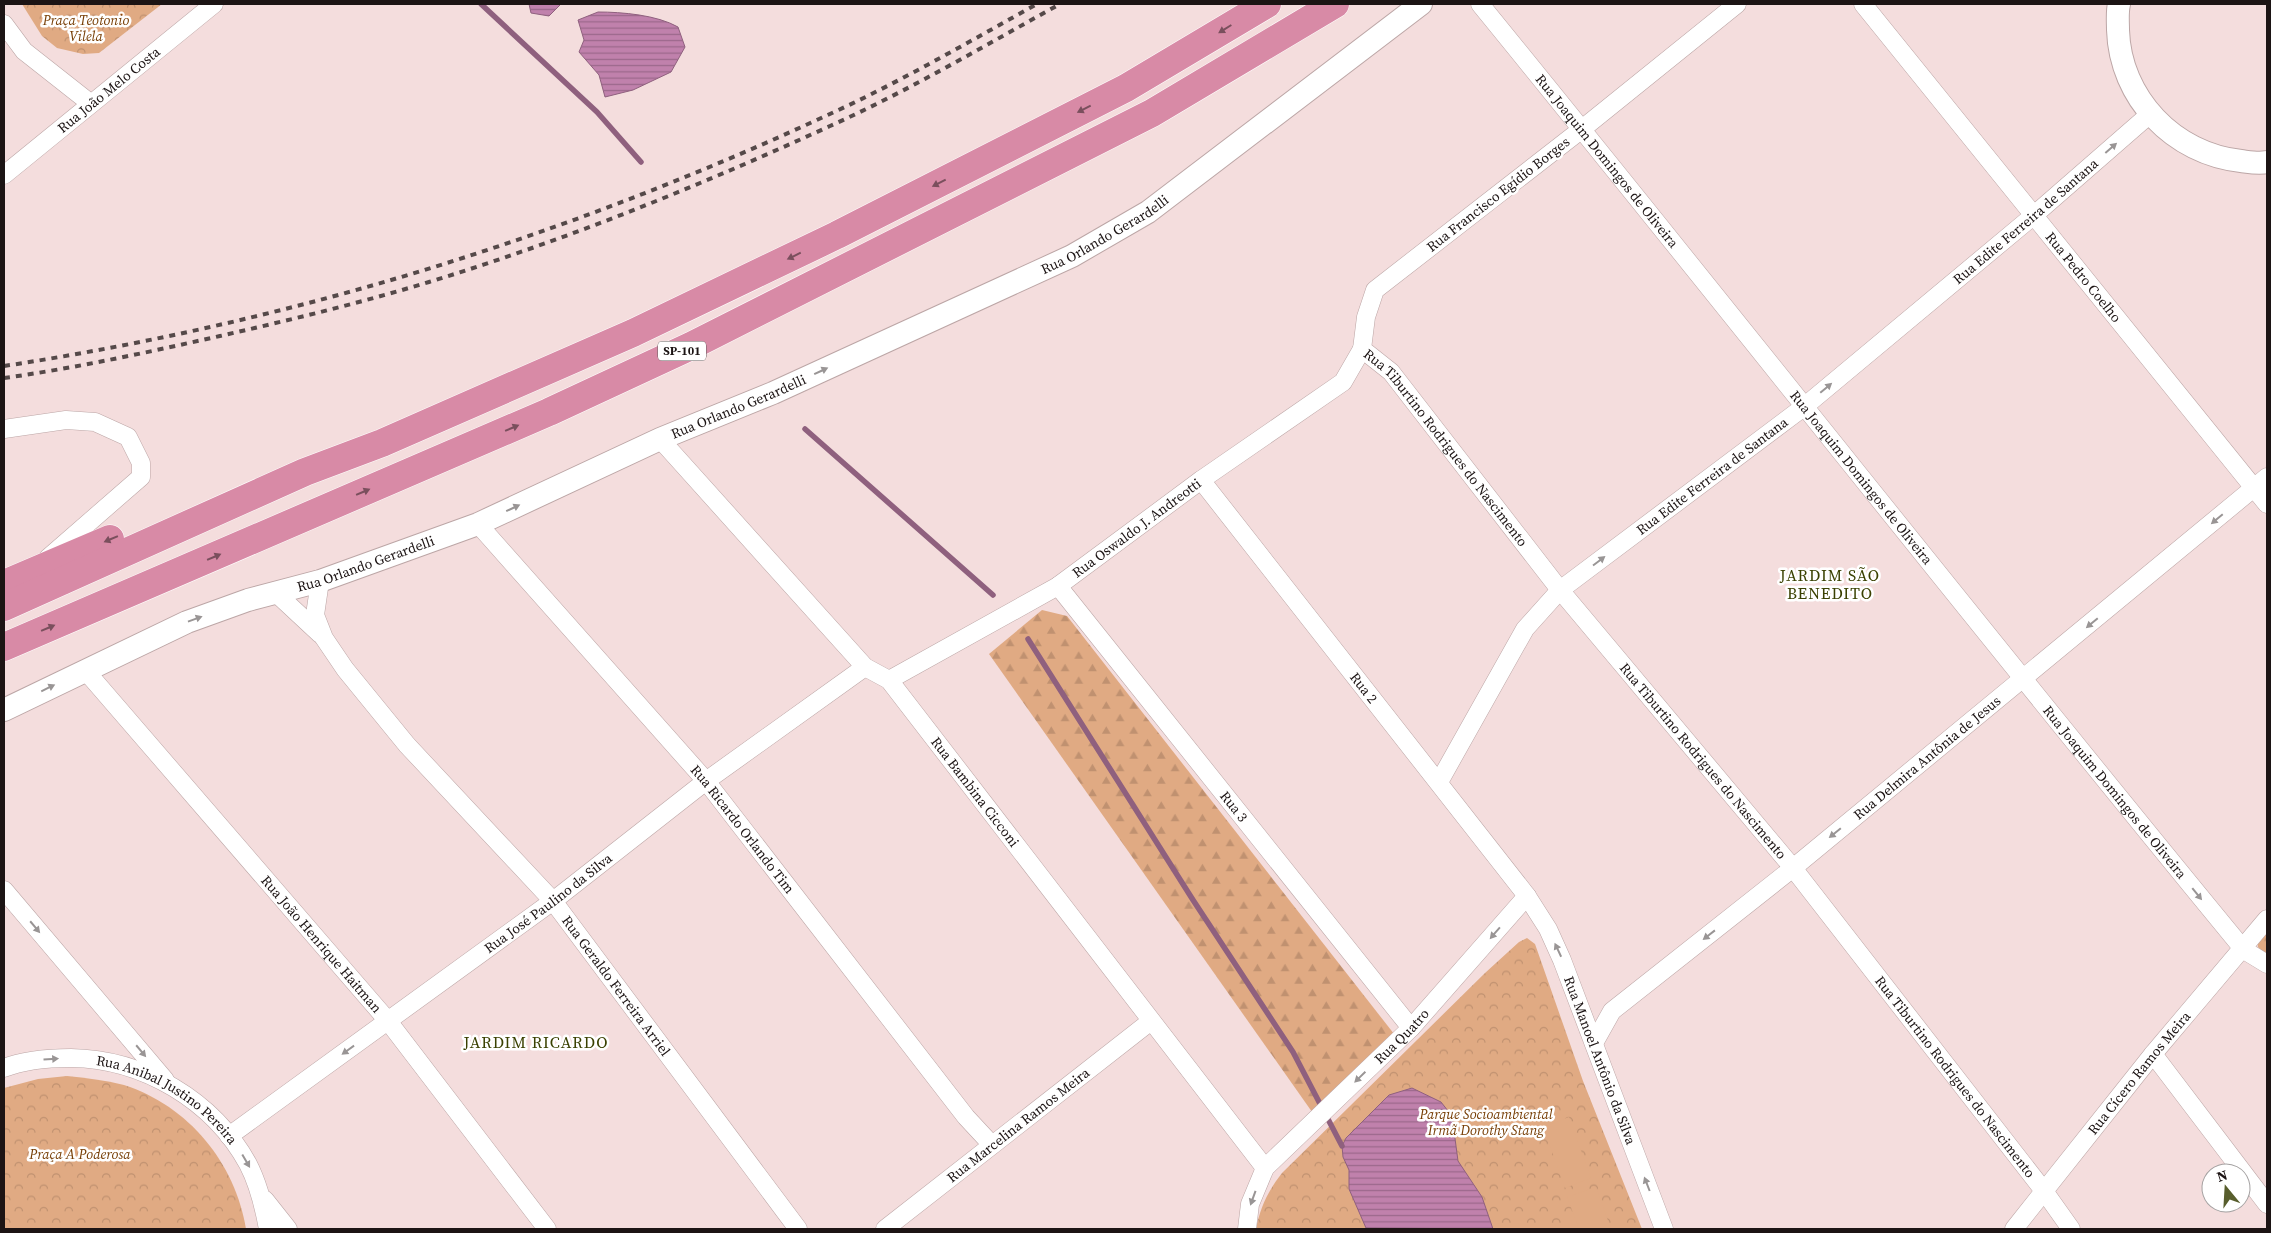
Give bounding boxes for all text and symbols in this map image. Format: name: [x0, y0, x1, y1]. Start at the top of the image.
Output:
park label: Praça Teotonio Vilela: [42, 10, 130, 46]
one-way arrow: [1219, 25, 1232, 34]
street label: Rua João Melo Costa: [53, 41, 165, 138]
street label: Rua Joaquim Domingos de Oliveira: [1531, 70, 1684, 253]
one-way arrow: [1077, 105, 1091, 113]
street label: Rua Francisco Egídio Borges: [1422, 132, 1574, 256]
one-way arrow: [2104, 142, 2116, 154]
street label: Rua Edite Ferreira de Santana: [1948, 153, 2103, 289]
one-way arrow: [932, 179, 946, 187]
street label: Rua Orlando Gerardelli: [1037, 190, 1173, 279]
street label: Rua Pedro Coelho: [2041, 227, 2127, 327]
one-way arrow: [787, 252, 801, 260]
road number: SP-101: [658, 342, 706, 361]
street label: Rua Tiburtino Rodrigues do Nascimento: [1359, 344, 1533, 551]
one-way arrow: [814, 366, 828, 374]
street label: Rua Orlando Gerardelli: [668, 369, 809, 444]
one-way arrow: [1819, 383, 1832, 394]
street label: Rua Joaquim Domingos de Oliveira: [1785, 386, 1938, 569]
street label: Rua Edite Ferreira de Santana: [1632, 412, 1793, 539]
one-way arrow: [505, 424, 520, 432]
street label: Rua Oswaldo J. Andreotti: [1068, 473, 1205, 582]
one-way arrow: [356, 487, 370, 495]
one-way arrow: [506, 504, 520, 512]
one-way arrow: [2210, 513, 2223, 524]
street label: Rua Orlando Gerardelli: [295, 531, 437, 597]
one-way arrow: [103, 536, 118, 544]
one-way arrow: [207, 552, 221, 560]
one-way arrow: [1592, 556, 1606, 566]
district label: JARDIM SÃO BENEDITO: [1779, 564, 1880, 604]
one-way arrow: [187, 615, 202, 622]
one-way arrow: [2085, 617, 2098, 628]
one-way arrow: [41, 624, 56, 632]
street label: Rua Tiburtino Rodrigues do Nascimento: [1615, 658, 1792, 864]
street label: Rua 2: [1345, 668, 1382, 708]
one-way arrow: [40, 684, 55, 692]
street label: Rua Delmira Antônia de Jesus: [1849, 691, 2005, 824]
street label: Rua Joaquim Domingos de Oliveira: [2038, 701, 2192, 884]
street label: Rua Bambina Cicconi: [926, 732, 1024, 851]
street label: Rua Ricardo Orlando Tim: [686, 760, 800, 898]
street label: Rua 3: [1215, 787, 1253, 826]
one-way arrow: [1829, 828, 1842, 839]
street label: Rua José Paulino da Silva: [480, 848, 617, 958]
street label: Rua João Henrique Haitman: [257, 871, 387, 1018]
one-way arrow: [2192, 887, 2203, 900]
street label: Rua Geraldo Ferreira Arriel: [557, 911, 675, 1060]
one-way arrow: [30, 920, 41, 933]
one-way arrow: [1489, 926, 1501, 938]
one-way arrow: [1702, 929, 1715, 940]
one-way arrow: [1554, 943, 1562, 957]
street label: Rua Tiburtino Rodrigues do Nascimento: [1870, 972, 2040, 1182]
street label: Rua Manoel Antônio da Silva: [1559, 973, 1641, 1148]
street label: Rua Quatro: [1370, 1004, 1434, 1068]
street label: Rua Cícero Ramos Meira: [2083, 1006, 2196, 1139]
district label: JARDIM RICARDO: [463, 1031, 608, 1053]
one-way arrow: [135, 1044, 146, 1057]
one-way arrow: [342, 1044, 355, 1055]
street label: Rua Anibal Justino Pereira: [95, 1050, 243, 1149]
one-way arrow: [44, 1054, 60, 1062]
street label: Rua Marcelina Ramos Meira: [943, 1062, 1094, 1187]
one-way arrow: [1355, 1071, 1367, 1083]
park label: Parque Socioambiental Irmã Dorothy Stang: [1418, 1104, 1553, 1140]
park label: Praça A Poderosa: [28, 1144, 131, 1164]
one-way arrow: [241, 1155, 250, 1168]
north arrow: [2201, 1163, 2251, 1213]
text: N: [2214, 1165, 2230, 1187]
one-way arrow: [1643, 1176, 1651, 1191]
one-way arrow: [1249, 1191, 1257, 1206]

